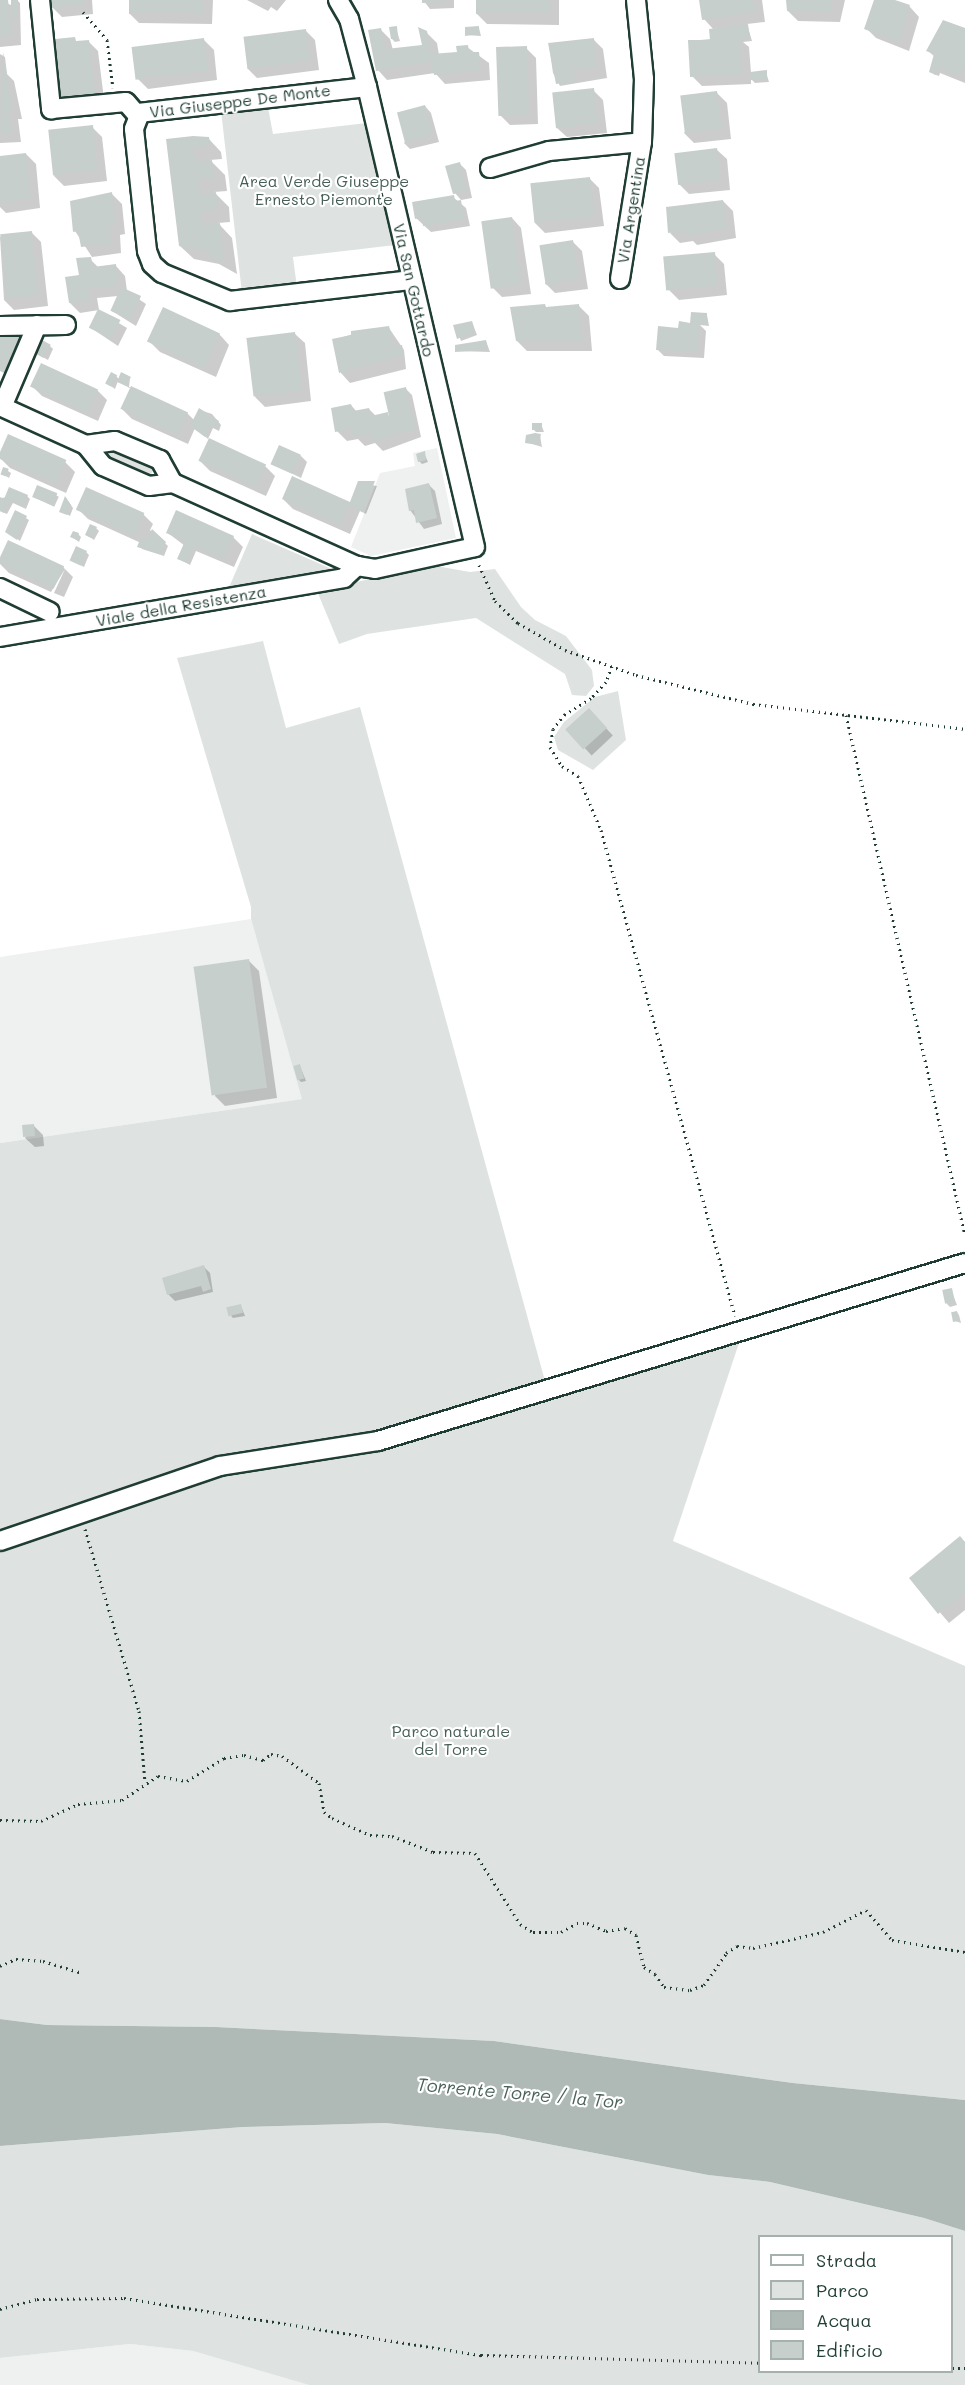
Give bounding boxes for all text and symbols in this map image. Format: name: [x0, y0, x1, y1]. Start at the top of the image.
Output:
street label: Via Giuseppe De Monte: [148, 80, 332, 122]
street label: Via Argentina: [613, 155, 649, 265]
park label: Area Verde Giuseppe Ernesto Piemonte: [239, 171, 409, 209]
street label: Via San Gottardo: [389, 221, 439, 359]
street label: Viale della Resistenza: [94, 582, 268, 630]
park label: Parco naturale del Torre: [392, 1721, 510, 1759]
water label: Torrente Torre / la Tor: [416, 2073, 624, 2113]
legend: [758, 2235, 953, 2373]
text: Strada: [816, 2248, 877, 2272]
text: Parco: [816, 2278, 869, 2302]
text: Acqua: [816, 2308, 872, 2332]
text: Edificio: [816, 2338, 883, 2362]

